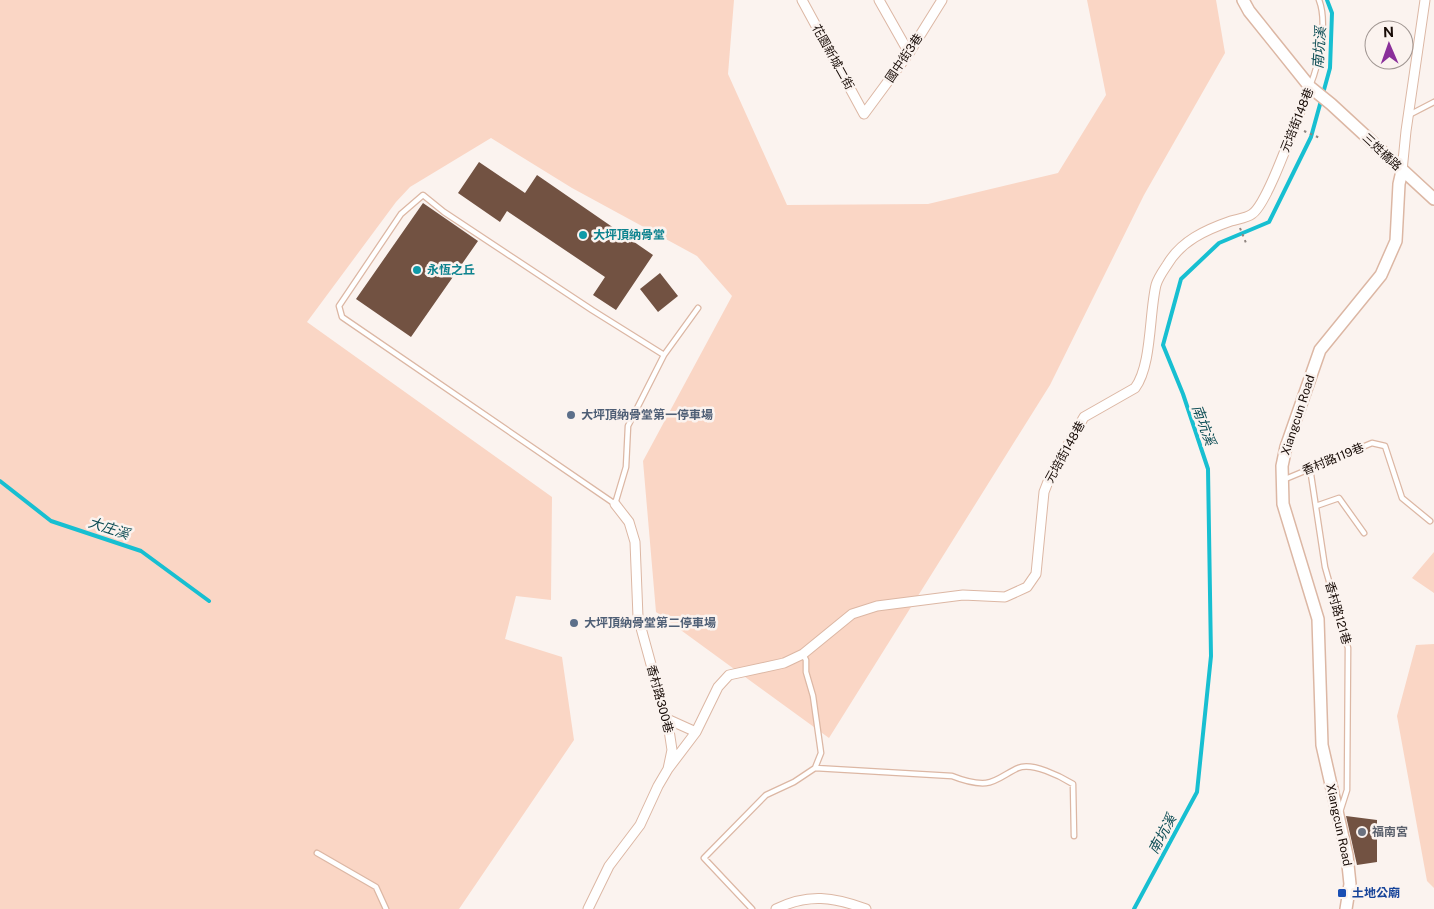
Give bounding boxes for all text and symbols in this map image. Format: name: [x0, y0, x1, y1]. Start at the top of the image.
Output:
north arrow: [1364, 20, 1414, 70]
street label: 花園新城二街: [809, 22, 857, 92]
water label: 南坑溪: [1310, 24, 1329, 70]
text: N: [1383, 24, 1394, 40]
street label: 國中街3巷: [883, 31, 925, 85]
street label: 元培街148巷: [1278, 86, 1316, 154]
street label: 三姓橋路: [1360, 131, 1404, 173]
place label: 大坪頂納骨堂: [593, 228, 665, 242]
marker: 大坪頂納骨堂: [577, 229, 589, 241]
place label: 永恆之丘: [427, 263, 475, 277]
marker: 永恆之丘: [411, 264, 423, 276]
street label: Xiangcun Road: [1278, 373, 1318, 457]
water label: 南坑溪: [1189, 403, 1219, 449]
place label: 大坪頂納骨堂第一停車場: [581, 408, 713, 422]
marker: 大坪頂納骨堂第一停車場: [565, 409, 577, 421]
street label: 元培街148巷: [1042, 419, 1088, 485]
street label: 香村路119巷: [1300, 440, 1366, 478]
water label: 大庄溪: [87, 514, 133, 543]
street label: 香村路121巷: [1322, 580, 1354, 646]
place label: 大坪頂納骨堂第二停車場: [584, 616, 716, 630]
marker: 大坪頂納骨堂第二停車場: [568, 617, 580, 629]
street label: 香村路300巷: [644, 663, 676, 735]
street label: Xiangcun Road: [1323, 783, 1355, 867]
water label: 南坑溪: [1145, 810, 1180, 856]
place label: 福南宮: [1372, 825, 1408, 839]
marker: 福南宮: [1356, 826, 1368, 838]
place label: 土地公廟: [1352, 886, 1400, 900]
marker: 土地公廟: [1336, 887, 1348, 899]

